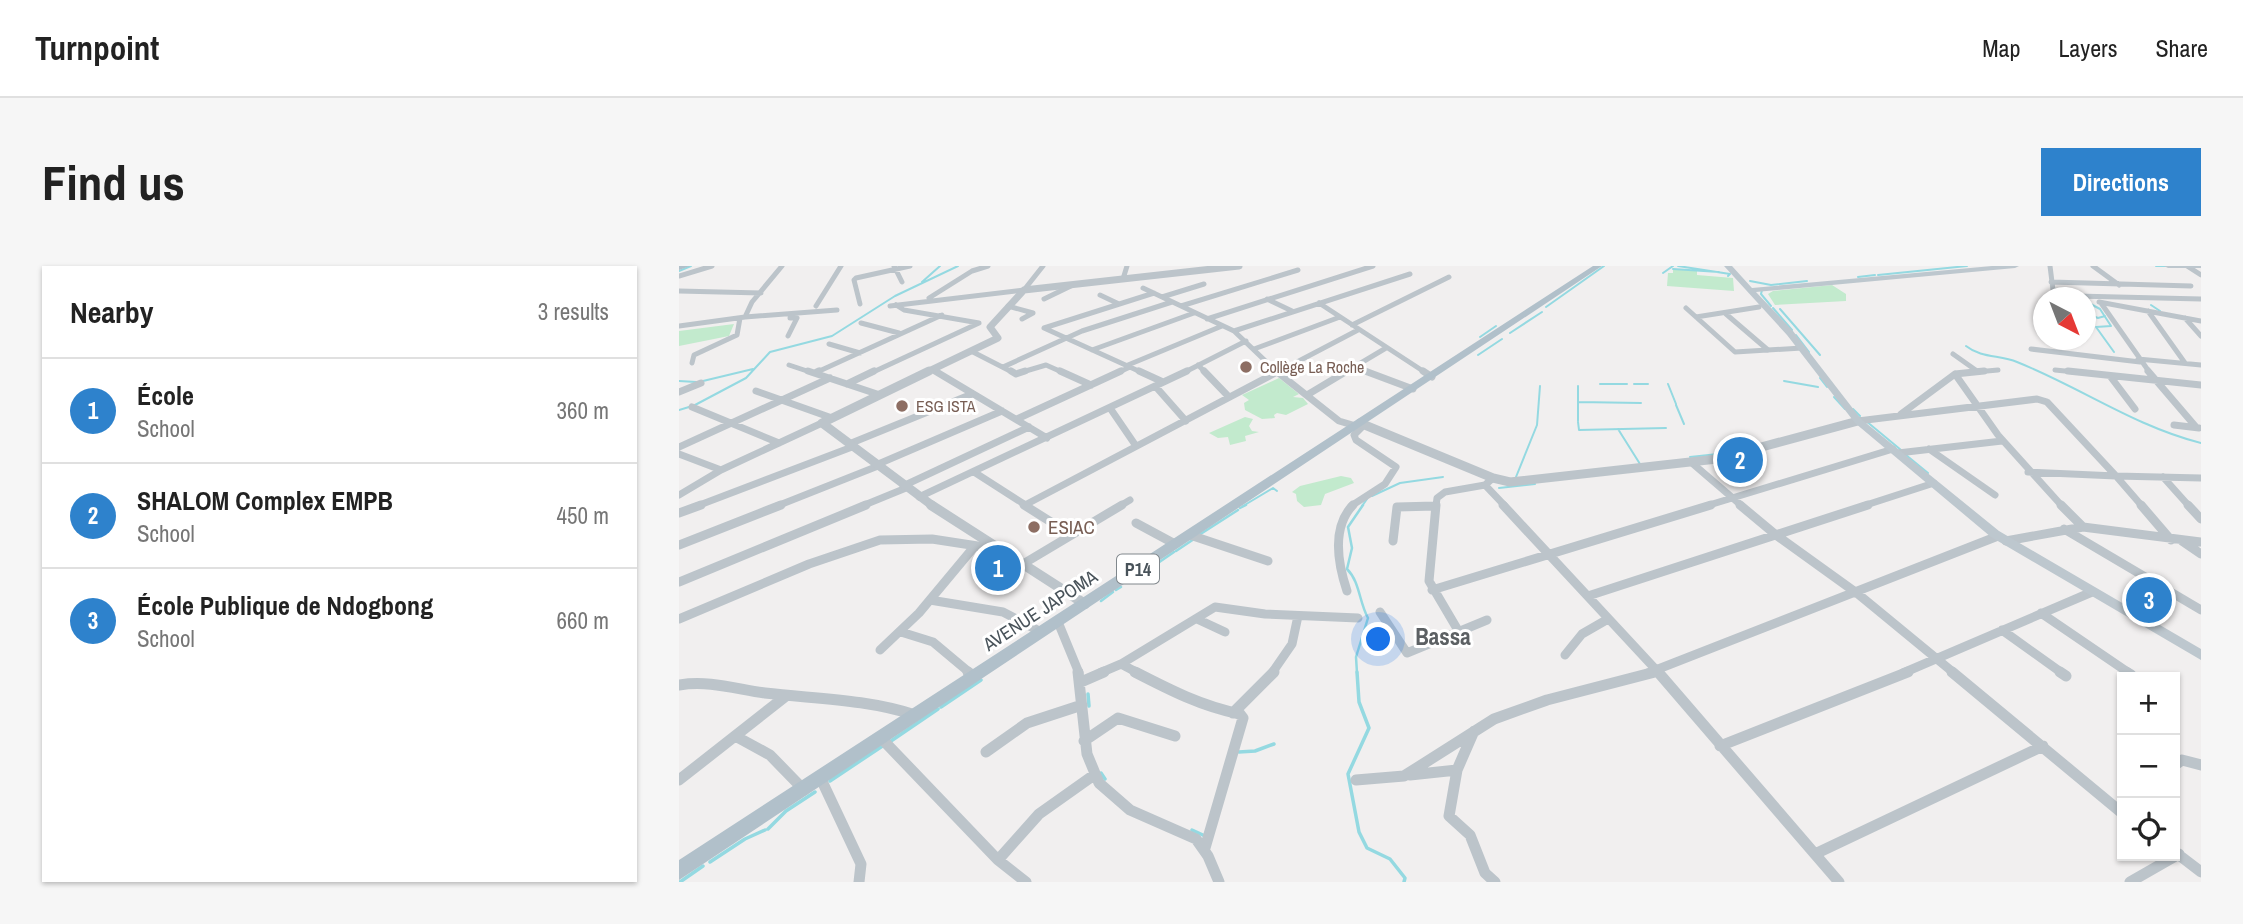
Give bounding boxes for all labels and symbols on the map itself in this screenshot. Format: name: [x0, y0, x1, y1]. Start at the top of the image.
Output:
north arrow: [2033, 287, 2096, 350]
place label: Collège La Roche: [1260, 356, 1364, 378]
marker: Collège La Roche: [1238, 359, 1254, 375]
place label: ESG ISTA: [916, 395, 976, 417]
marker: ESG ISTA: [894, 398, 910, 414]
pin: 2: [1717, 434, 1763, 486]
place label: ESIAC: [1048, 514, 1095, 540]
marker: ESIAC: [1026, 519, 1042, 535]
pin: 1: [975, 542, 1021, 594]
road number: P14: [1117, 554, 1159, 584]
street label: AVENUE JAPOMA: [977, 563, 1103, 657]
pin: 3: [2126, 574, 2172, 626]
district label: Bassa: [1415, 621, 1471, 652]
your location: [1361, 622, 1395, 656]

